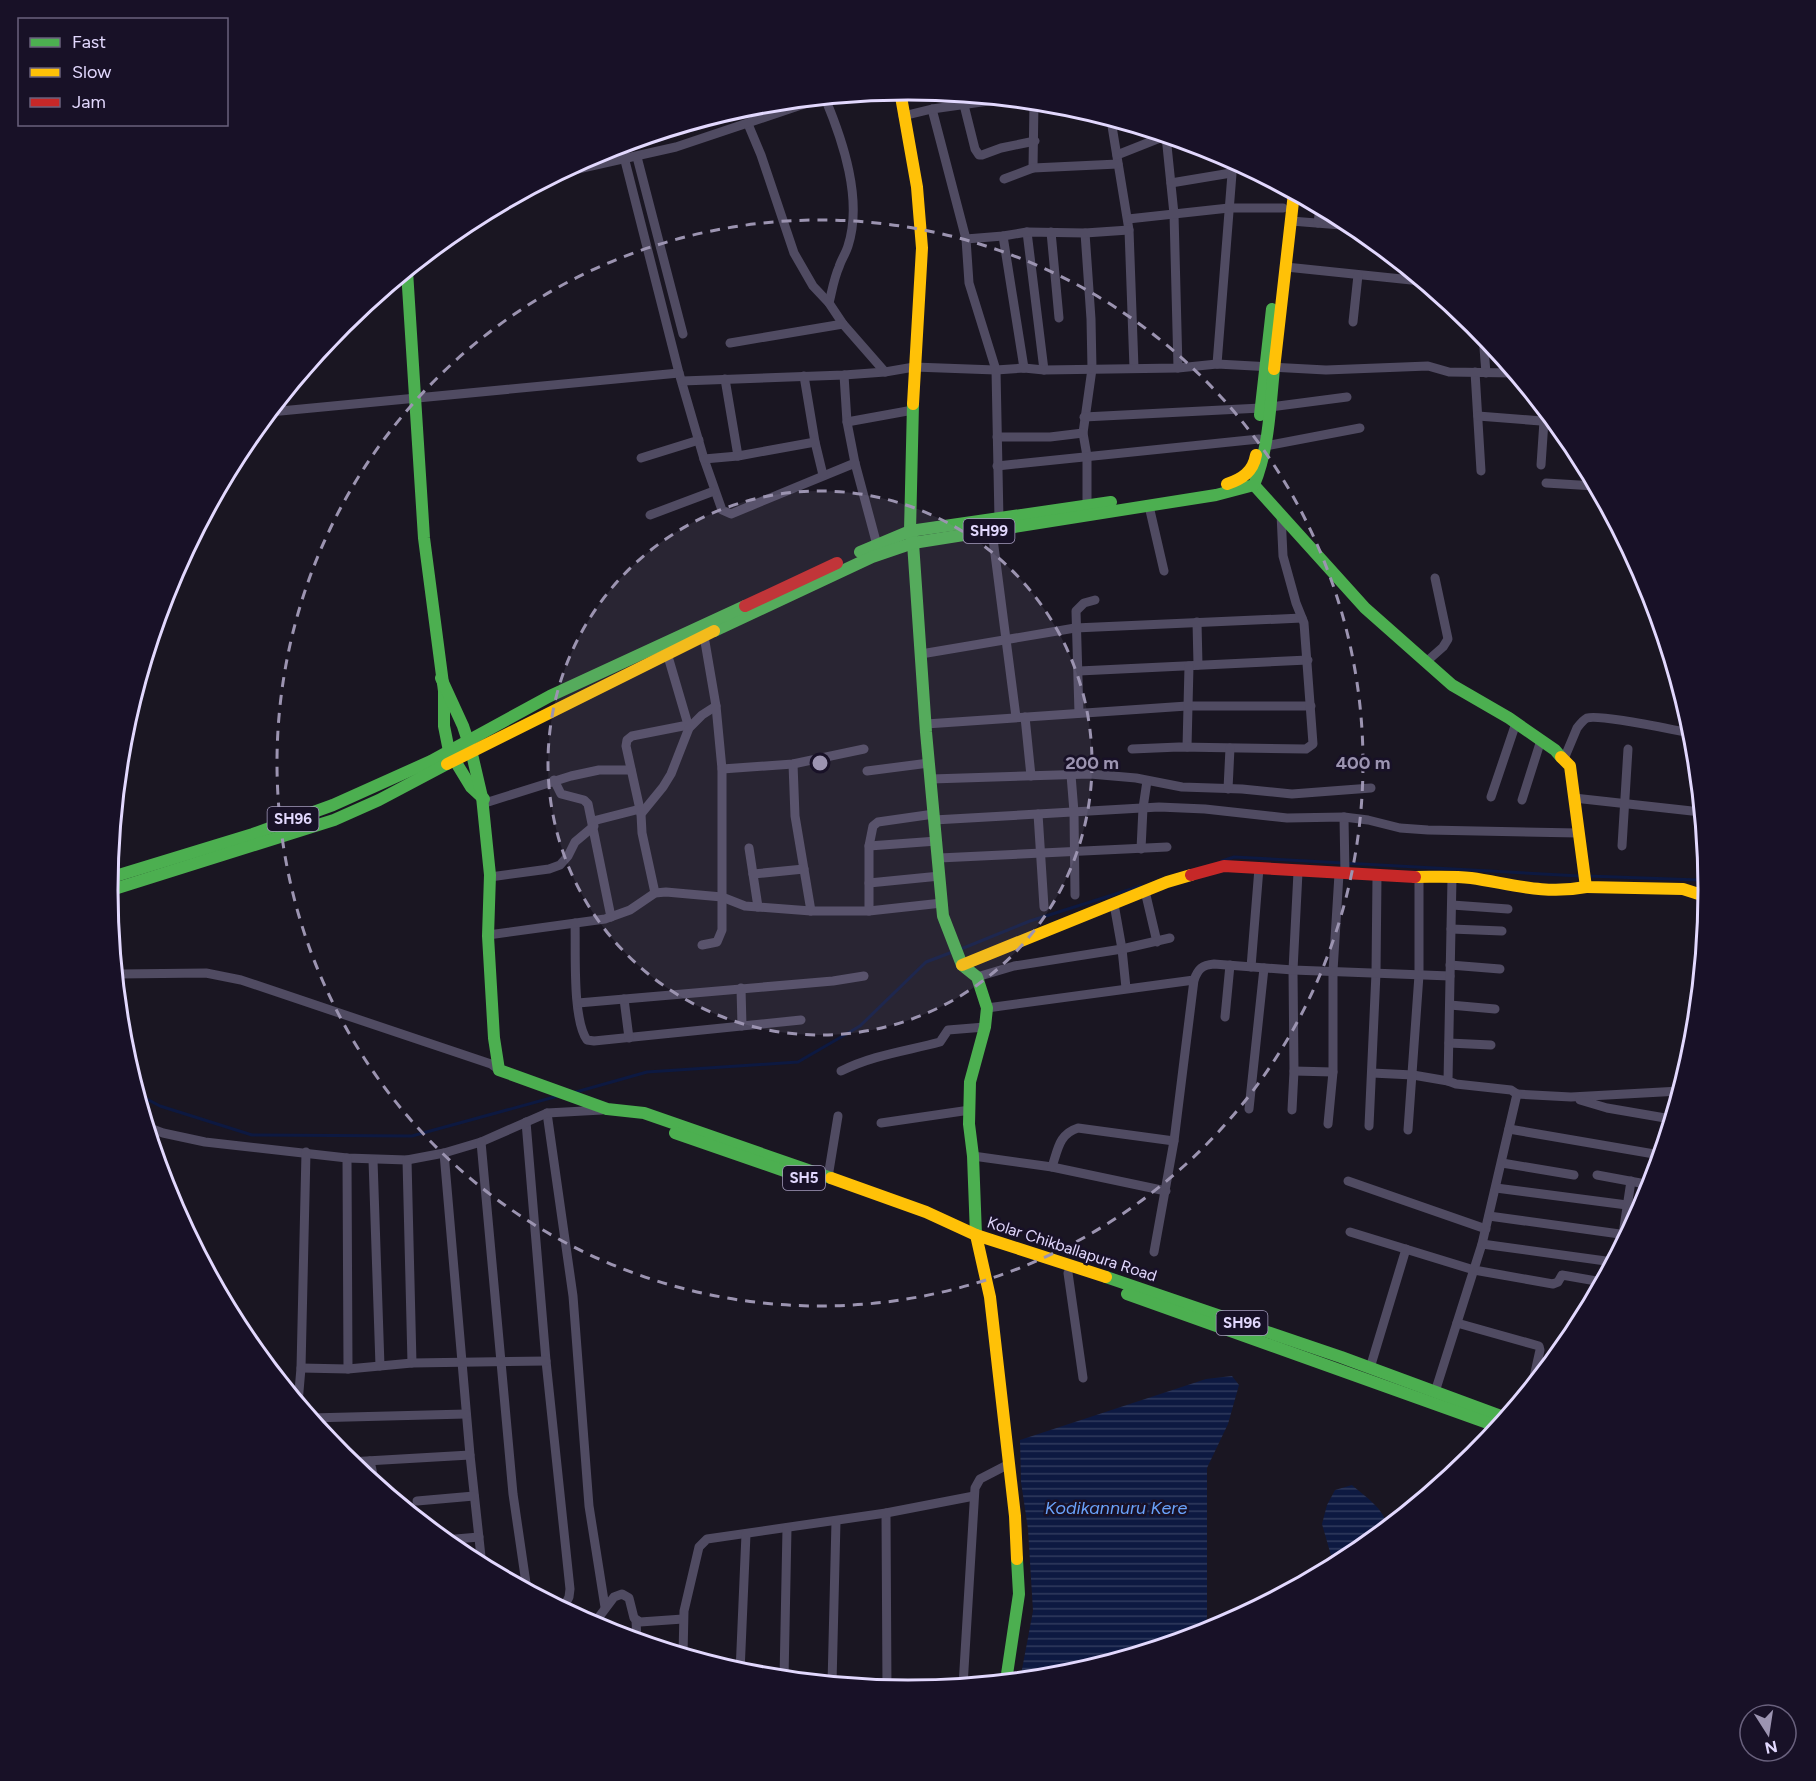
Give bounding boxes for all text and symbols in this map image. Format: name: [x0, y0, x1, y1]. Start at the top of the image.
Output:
legend: [18, 18, 228, 126]
text: Fast: [72, 31, 106, 53]
text: Slow: [72, 61, 111, 83]
text: Jam: [72, 91, 106, 113]
road number: SH99: [964, 519, 1014, 543]
text: 200 m: [1065, 752, 1119, 774]
text: 400 m: [1336, 752, 1390, 774]
centre of rings: [810, 753, 830, 773]
road number: SH96: [268, 807, 318, 831]
road number: SH5: [783, 1166, 825, 1190]
street label: Kolar Chikballapura Road: [985, 1213, 1159, 1285]
road number: SH96: [1216, 1311, 1268, 1335]
water label: Kodikannuru Kere: [1045, 1497, 1187, 1519]
north arrow: [1738, 1703, 1798, 1763]
text: N: [1763, 1737, 1779, 1758]

